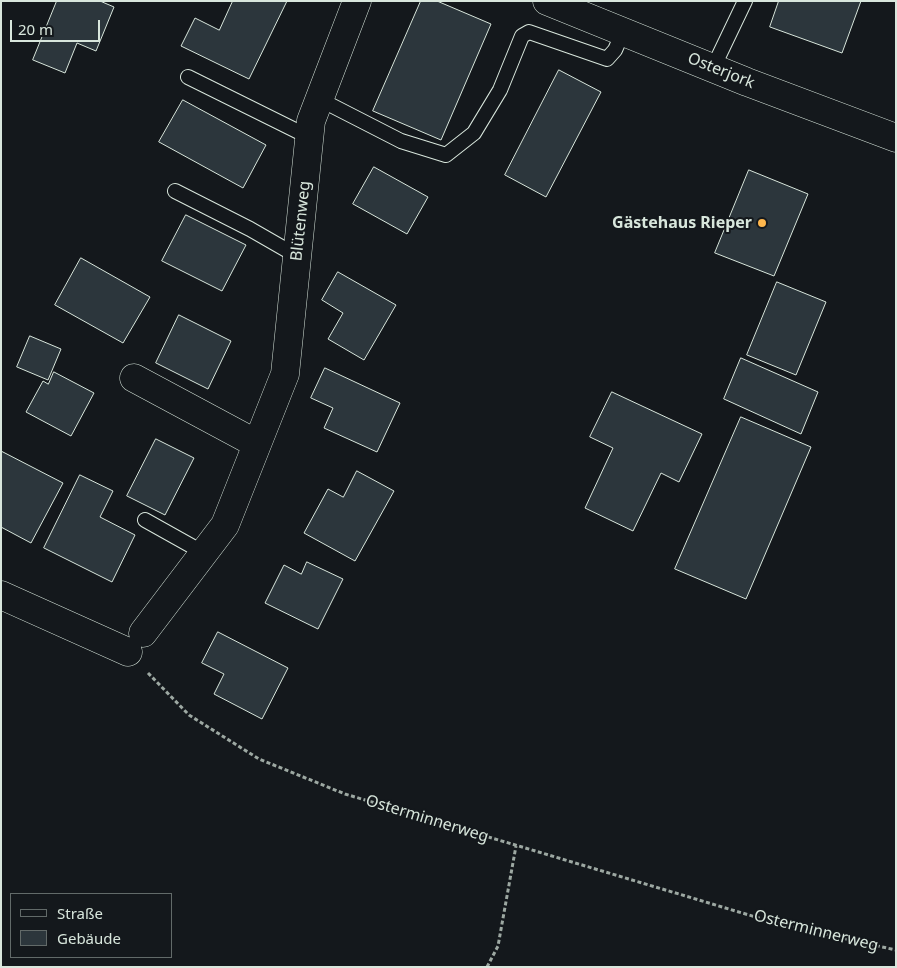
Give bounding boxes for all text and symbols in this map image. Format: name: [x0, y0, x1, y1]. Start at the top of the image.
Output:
scale bar: [12, 10, 102, 42]
text: 20 m: [18, 19, 53, 39]
street label: Osterjork: [685, 49, 757, 93]
street label: Blütenweg: [287, 180, 315, 262]
place label: Gästehaus Rieper: [612, 213, 752, 233]
marker: Gästehaus Rieper: [756, 217, 768, 229]
street label: Osterminnerweg: [363, 791, 491, 847]
legend: [10, 893, 172, 958]
text: Straße: [57, 903, 103, 923]
street label: Osterminnerweg: [752, 906, 880, 956]
text: Gebäude: [57, 928, 121, 948]

